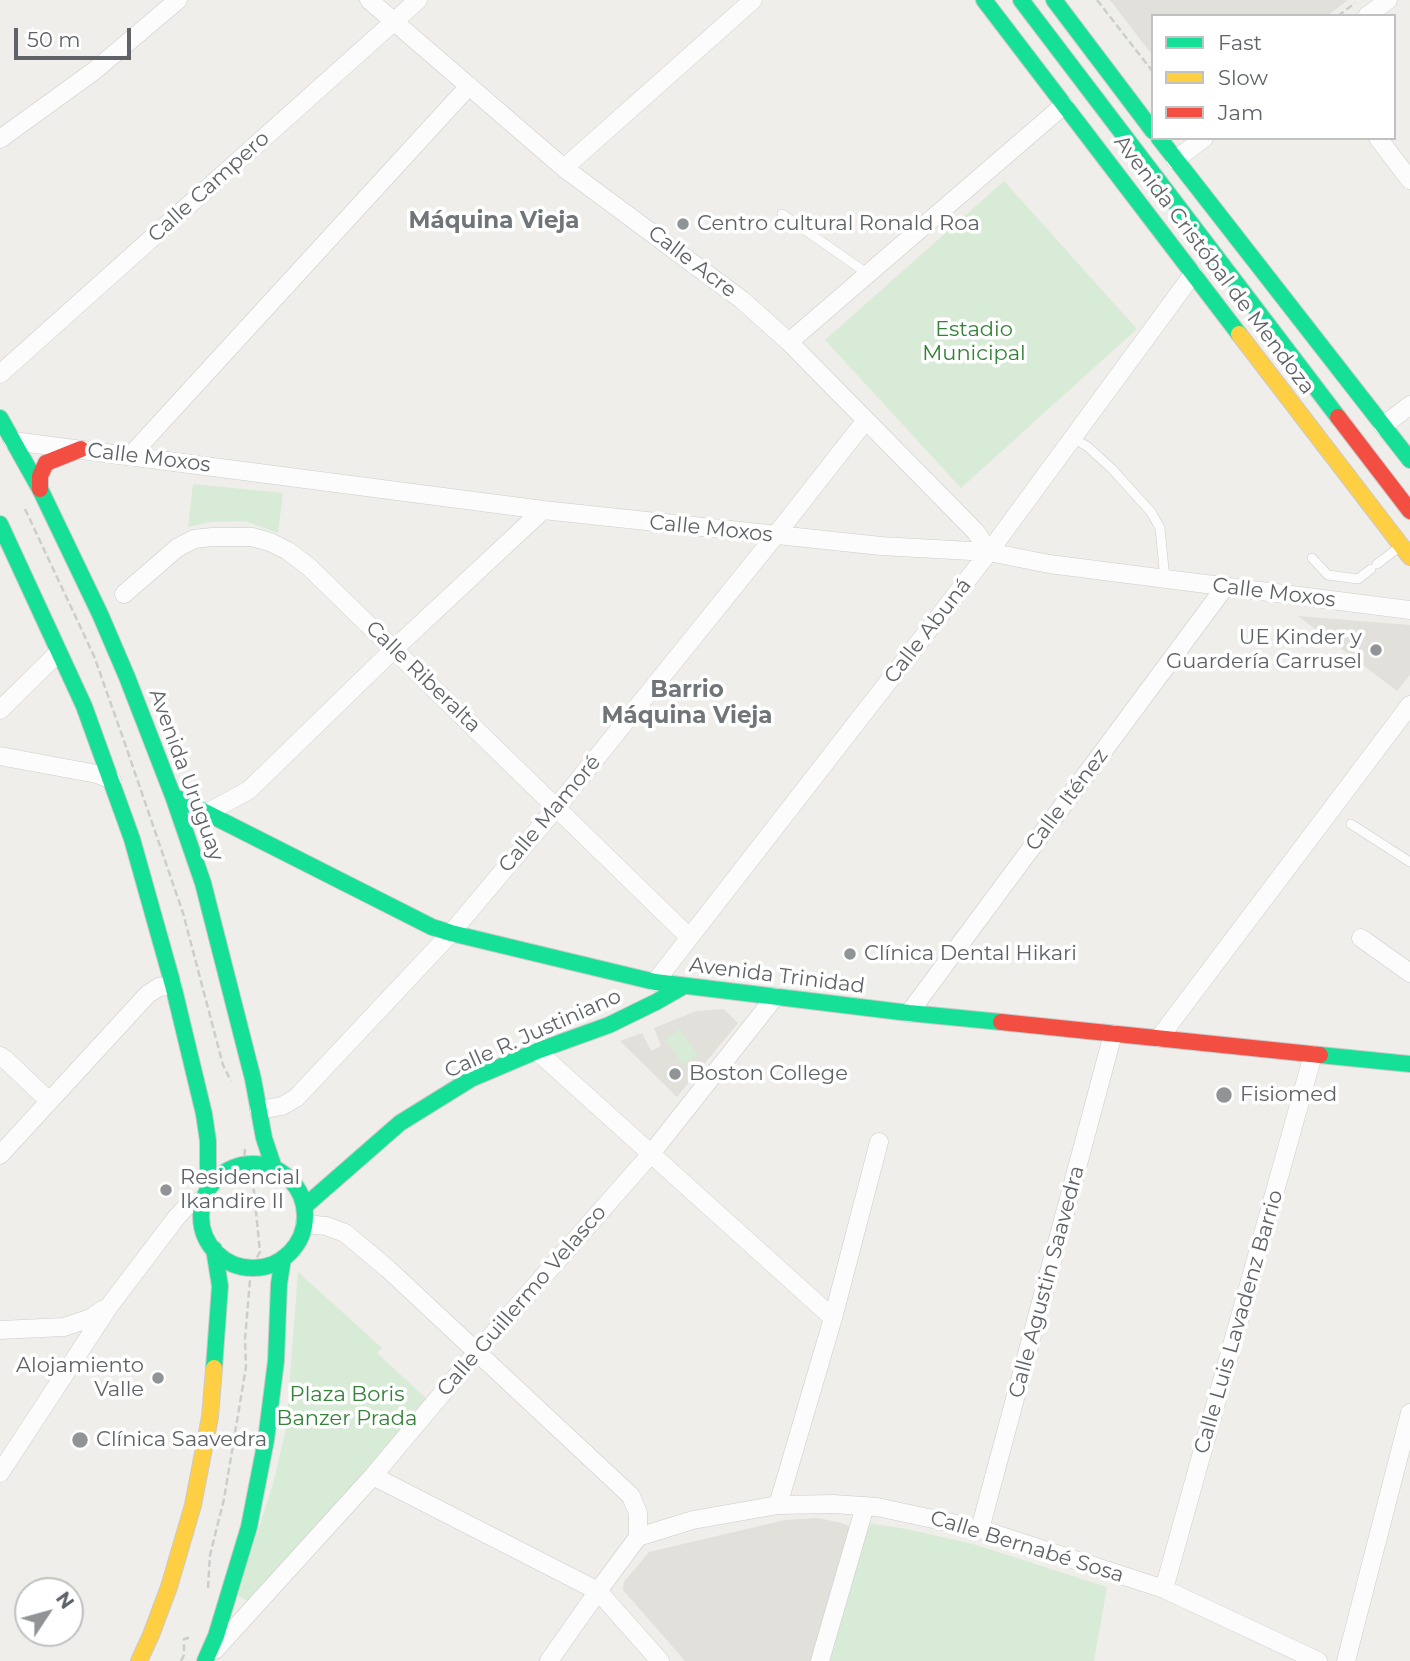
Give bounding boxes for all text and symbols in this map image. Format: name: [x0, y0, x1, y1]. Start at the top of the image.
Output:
scale bar: [18, 14, 135, 58]
legend: [1151, 14, 1396, 140]
text: 50 m: [27, 27, 81, 52]
text: Fast: [1218, 30, 1262, 55]
text: Slow: [1218, 65, 1268, 90]
text: Jam: [1218, 100, 1263, 125]
street label: Calle Campero: [143, 126, 275, 248]
street label: Avenida Cristóbal de Mendoza: [1108, 130, 1320, 400]
district label: Máquina Vieja: [409, 207, 579, 235]
place label: Centro cultural Ronald Roa: [697, 211, 980, 237]
marker: Centro cultural Ronald Roa: [675, 216, 691, 232]
street label: Calle Acre: [643, 221, 741, 303]
park label: Estadio Municipal: [922, 317, 1026, 367]
street label: Calle Moxos: [86, 438, 212, 478]
street label: Calle Moxos: [648, 510, 774, 548]
street label: Calle Abuná: [879, 573, 977, 689]
street label: Calle Moxos: [1211, 573, 1337, 613]
street label: Calle Riberalta: [360, 616, 486, 738]
place label: UE Kinder y Guardería Carrusel: [1166, 625, 1362, 675]
marker: UE Kinder y Guardería Carrusel: [1368, 642, 1384, 658]
district label: Barrio Máquina Vieja: [602, 676, 772, 730]
street label: Avenida Uruguay: [143, 686, 229, 864]
street label: Calle Iténez: [1020, 744, 1114, 856]
street label: Calle Mamoré: [494, 750, 606, 878]
place label: Clínica Dental Hikari: [864, 941, 1077, 967]
marker: Clínica Dental Hikari: [842, 946, 858, 962]
street label: Avenida Trinidad: [688, 953, 866, 999]
street label: Calle R. Justiniano: [441, 984, 625, 1084]
place label: Boston College: [689, 1061, 848, 1087]
marker: Boston College: [667, 1066, 683, 1082]
place label: Fisiomed: [1240, 1082, 1337, 1108]
marker: Fisiomed: [1214, 1085, 1234, 1105]
street label: Calle Agustin Saavedra: [1004, 1163, 1090, 1401]
place label: Residencial Ikandire II: [180, 1165, 300, 1215]
marker: Residencial Ikandire II: [158, 1182, 174, 1198]
street label: Calle Luis Lavadenz Barrio: [1189, 1187, 1289, 1457]
street label: Calle Guillermo Velasco: [432, 1200, 612, 1402]
place label: Alojamiento Valle: [16, 1353, 144, 1403]
marker: Alojamiento Valle: [150, 1370, 166, 1386]
park label: Plaza Boris Banzer Prada: [277, 1382, 417, 1432]
place label: Clínica Saavedra: [96, 1427, 267, 1453]
marker: Clínica Saavedra: [70, 1430, 90, 1450]
street label: Calle Bernabé Sosa: [927, 1506, 1127, 1588]
north arrow: [14, 1577, 84, 1647]
text: N: [51, 1588, 79, 1614]

